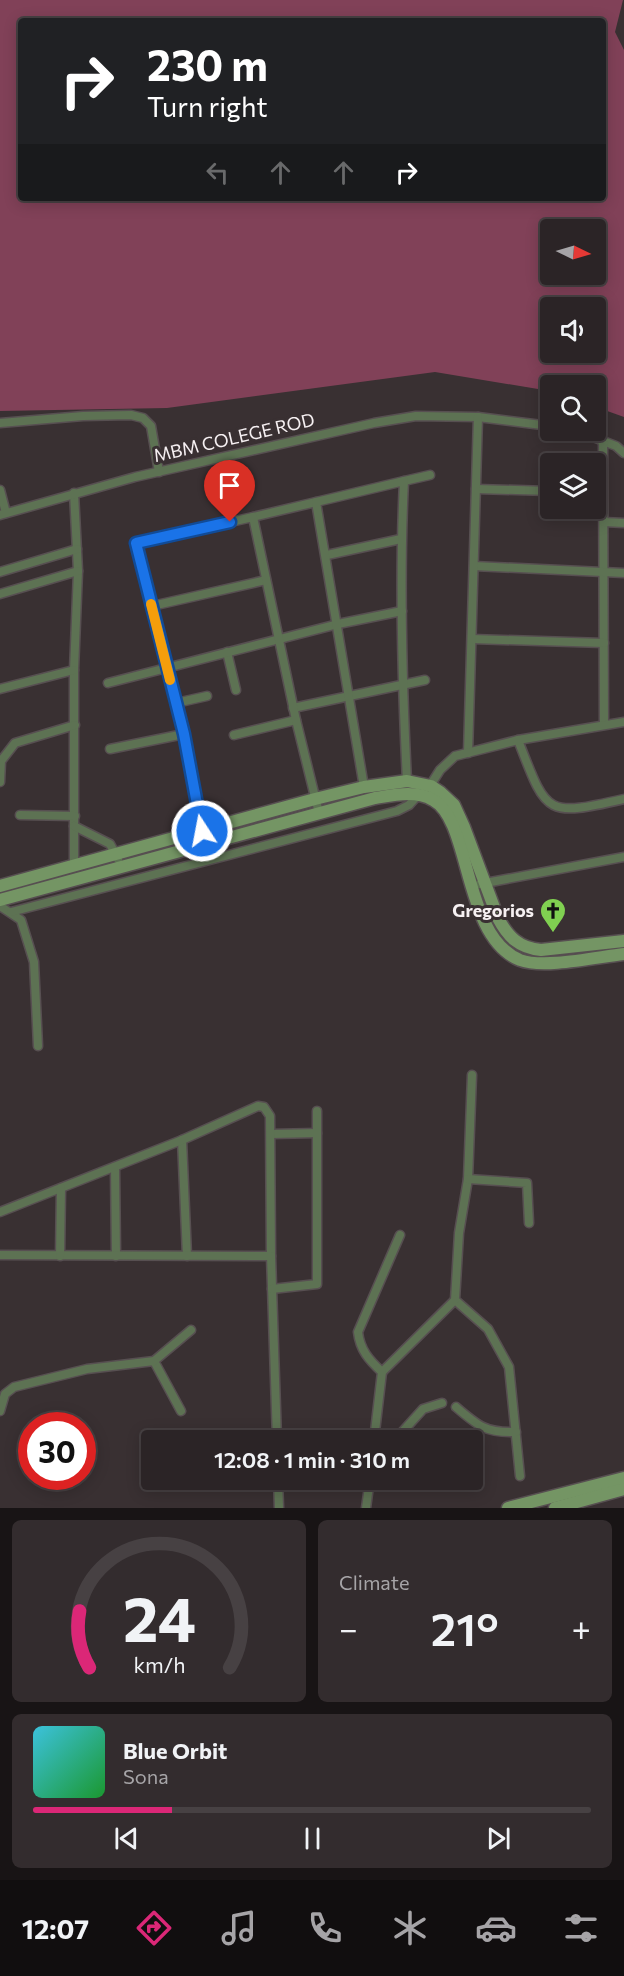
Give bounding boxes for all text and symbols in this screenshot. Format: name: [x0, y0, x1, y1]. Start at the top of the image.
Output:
text: 230 m: [147, 38, 268, 90]
icon: right: [48, 42, 126, 120]
text: Turn right: [147, 90, 267, 123]
icon: left: [201, 156, 234, 189]
icon: ahead: [264, 156, 297, 189]
icon: ahead: [327, 156, 360, 189]
icon: right: [390, 156, 423, 189]
north arrow: [540, 219, 606, 285]
map controls: [540, 219, 606, 519]
button: sound: [540, 297, 606, 363]
button: search: [540, 375, 606, 441]
street label: MBM COLEGE ROD: [151, 408, 316, 466]
button: layers: [540, 453, 606, 519]
pin: [204, 460, 255, 522]
icon: arrive: [213, 469, 246, 502]
position arrow: [170, 799, 234, 863]
church icon: Gregorios: [538, 896, 568, 934]
place label: Gregorios: [452, 899, 534, 921]
speed limit sign: 30: [18, 1412, 96, 1490]
text: 12:08 · 1 min · 310 m: [214, 1446, 410, 1473]
text: Climate: [339, 1570, 409, 1594]
text: 24: [123, 1579, 195, 1655]
text: 21°: [431, 1600, 499, 1655]
text: −: [339, 1607, 358, 1648]
text: +: [572, 1607, 591, 1648]
text: km/h: [133, 1651, 185, 1677]
text: Blue Orbit: [123, 1737, 227, 1764]
text: Sona: [123, 1764, 169, 1788]
icon: previous: [110, 1822, 143, 1855]
icon: pause: [296, 1822, 329, 1855]
icon: next: [482, 1822, 515, 1855]
icon: directions: [133, 1907, 175, 1949]
icon: music: [218, 1907, 260, 1949]
icon: phone: [304, 1907, 346, 1949]
icon: climate: [389, 1907, 431, 1949]
icon: car: [475, 1907, 517, 1949]
icon: filters: [560, 1907, 602, 1949]
text: 12:07: [22, 1912, 89, 1945]

